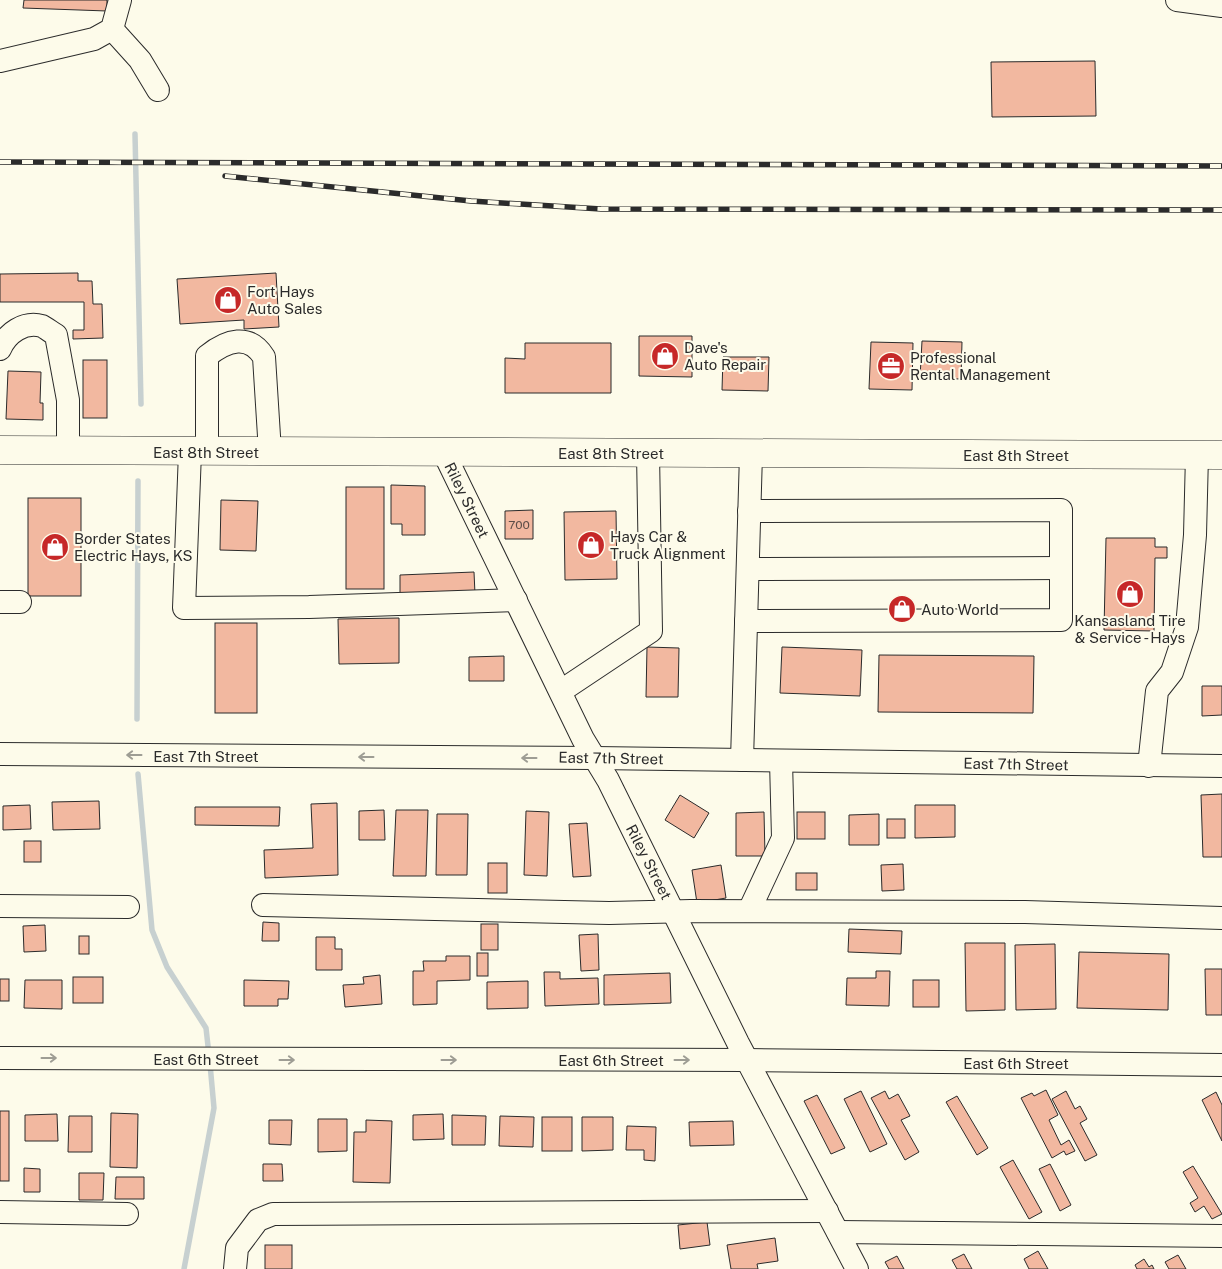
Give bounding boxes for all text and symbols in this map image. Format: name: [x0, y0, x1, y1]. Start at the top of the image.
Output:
place label: Fort Hays Auto Sales: [247, 283, 322, 317]
shop icon: Fort Hays Auto Sales: [213, 285, 243, 315]
place label: Dave's Auto Repair: [684, 339, 766, 373]
shop icon: Dave's Auto Repair: [650, 341, 680, 371]
place label: Professional Rental Management: [910, 349, 1051, 383]
office icon: Professional Rental Management: [876, 351, 906, 381]
street label: East 8th Street: [153, 444, 259, 461]
street label: East 8th Street: [558, 445, 664, 462]
street label: East 8th Street: [963, 447, 1069, 464]
street label: Riley Street: [441, 459, 493, 541]
house number: 700: [508, 518, 530, 532]
place label: Hays Car & Truck Alignment: [610, 528, 726, 562]
place label: Border States Electric Hays, KS: [74, 530, 193, 564]
shop icon: Hays Car & Truck Alignment: [576, 530, 606, 560]
shop icon: Border States Electric Hays, KS: [40, 532, 70, 562]
shop icon: Kansasland Tire & Service - Hays: [1115, 579, 1145, 609]
shop icon: Auto World: [887, 594, 917, 624]
place label: Auto World: [921, 601, 999, 618]
place label: Kansasland Tire & Service - Hays: [1074, 612, 1186, 646]
street label: East 7th Street: [153, 748, 259, 765]
street label: East 7th Street: [558, 749, 664, 767]
one-way arrow: [126, 750, 142, 760]
one-way arrow: [358, 752, 374, 762]
one-way arrow: [521, 753, 537, 763]
street label: East 7th Street: [963, 755, 1069, 773]
street label: Riley Street: [623, 822, 675, 902]
street label: East 6th Street: [153, 1051, 259, 1068]
street label: East 6th Street: [558, 1052, 664, 1069]
one-way arrow: [40, 1054, 56, 1063]
one-way arrow: [278, 1055, 294, 1065]
one-way arrow: [440, 1055, 457, 1065]
one-way arrow: [673, 1055, 689, 1065]
street label: East 6th Street: [963, 1055, 1069, 1072]

